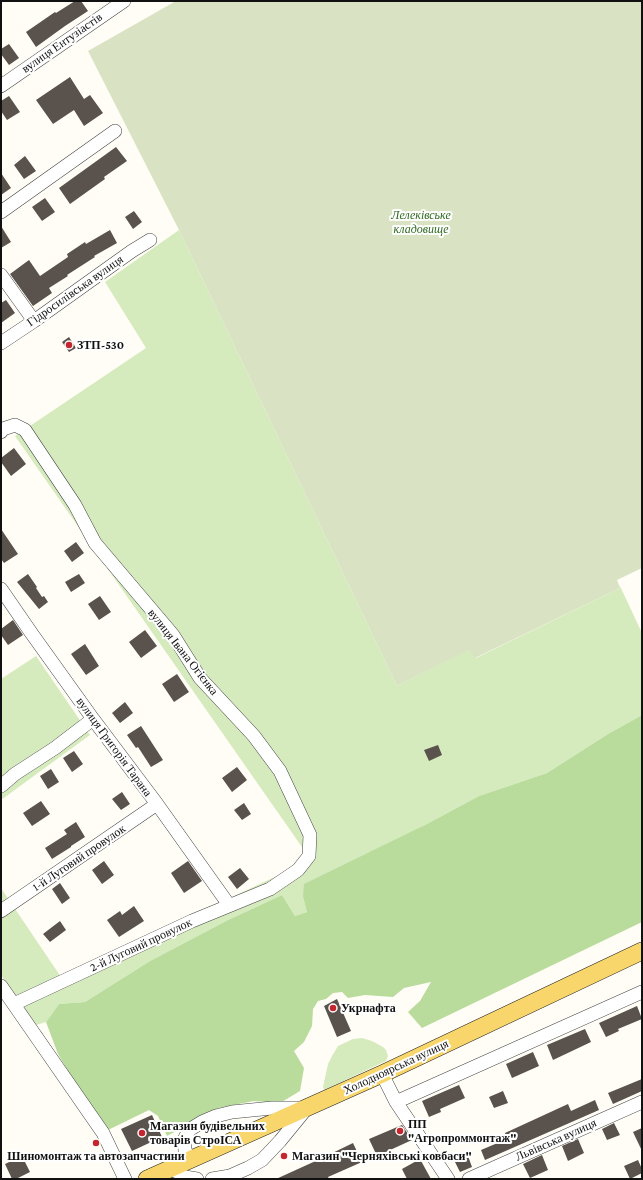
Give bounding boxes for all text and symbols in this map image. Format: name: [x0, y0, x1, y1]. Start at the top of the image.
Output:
street label: вулиця Ентузіастів: [19, 10, 105, 76]
park label: Лелеківське кладовище: [391, 208, 451, 236]
street label: Гідросилівська вулиця: [24, 252, 126, 330]
place label: ЗТП-530: [77, 338, 124, 352]
marker: ЗТП-530: [64, 340, 74, 350]
street label: вулиця Івана Огієнка: [145, 606, 221, 698]
street label: вулиця Григорія Тарана: [73, 695, 155, 799]
street label: 1-й Луговий провулок: [30, 821, 128, 895]
street label: 2-й Луговий провулок: [88, 915, 194, 975]
place label: Укрнафта: [341, 1001, 396, 1015]
marker: Укрнафта: [328, 1003, 338, 1013]
street label: Холодноярська вулиця: [341, 1036, 451, 1098]
street label: Львівська вулиця: [513, 1116, 599, 1164]
place label: ПП "Агропроммонтаж": [408, 1117, 516, 1145]
place label: Магазин будівельних товарів СтроІСА: [150, 1119, 265, 1147]
marker: ПП "Агропроммонтаж": [395, 1126, 405, 1136]
marker: Магазин будівельних товарів СтроІСА: [137, 1128, 147, 1138]
marker: Шиномонтаж та автозапчастини: [91, 1138, 101, 1148]
place label: Шиномонтаж та автозапчастини: [7, 1149, 185, 1163]
place label: Магазин "Черняхівські ковбаси": [292, 1149, 472, 1163]
marker: Магазин "Черняхівські ковбаси": [279, 1151, 289, 1161]

